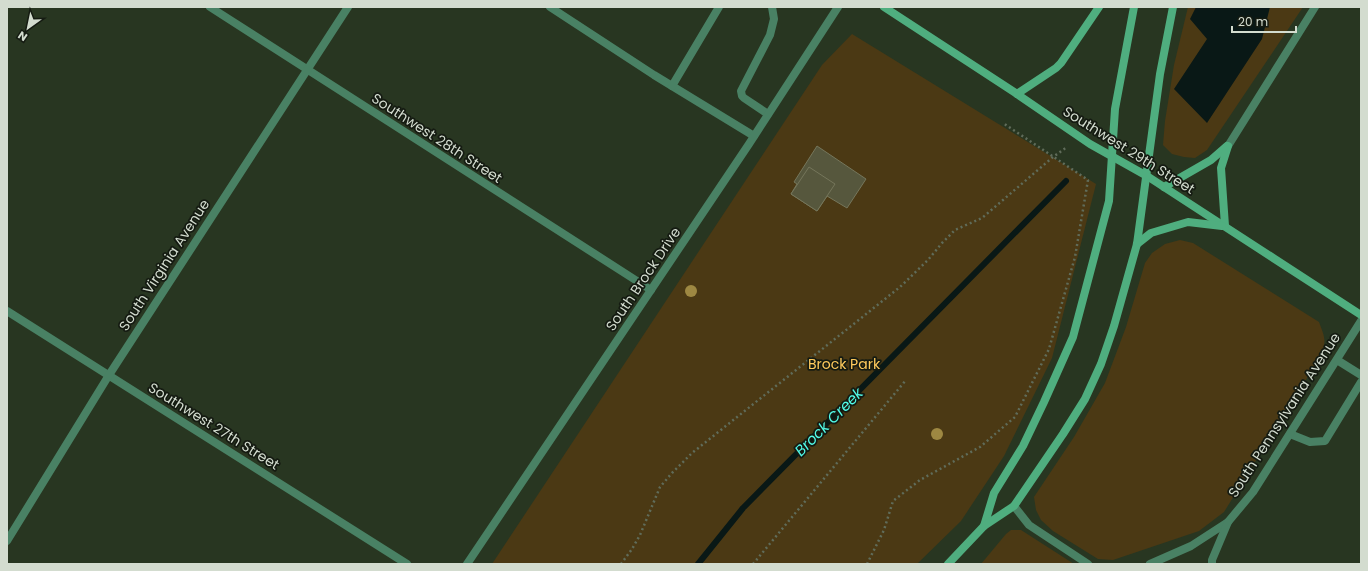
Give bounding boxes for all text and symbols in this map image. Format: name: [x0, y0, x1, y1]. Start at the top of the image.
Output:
north arrow: [8, 8, 48, 48]
scale bar: [1232, 8, 1296, 34]
text: 20 m: [1238, 13, 1268, 30]
text: N: [15, 27, 30, 45]
street label: Southwest 28th Street: [368, 88, 506, 188]
street label: Southwest 29th Street: [1059, 101, 1199, 199]
street label: South Virginia Avenue: [114, 195, 214, 335]
street label: South Brock Drive: [601, 223, 685, 335]
street label: South Pennsylvania Avenue: [1223, 328, 1345, 501]
park label: Brock Park: [808, 354, 881, 374]
street label: Southwest 27th Street: [145, 378, 283, 474]
water label: Brock Creek: [790, 382, 869, 461]

